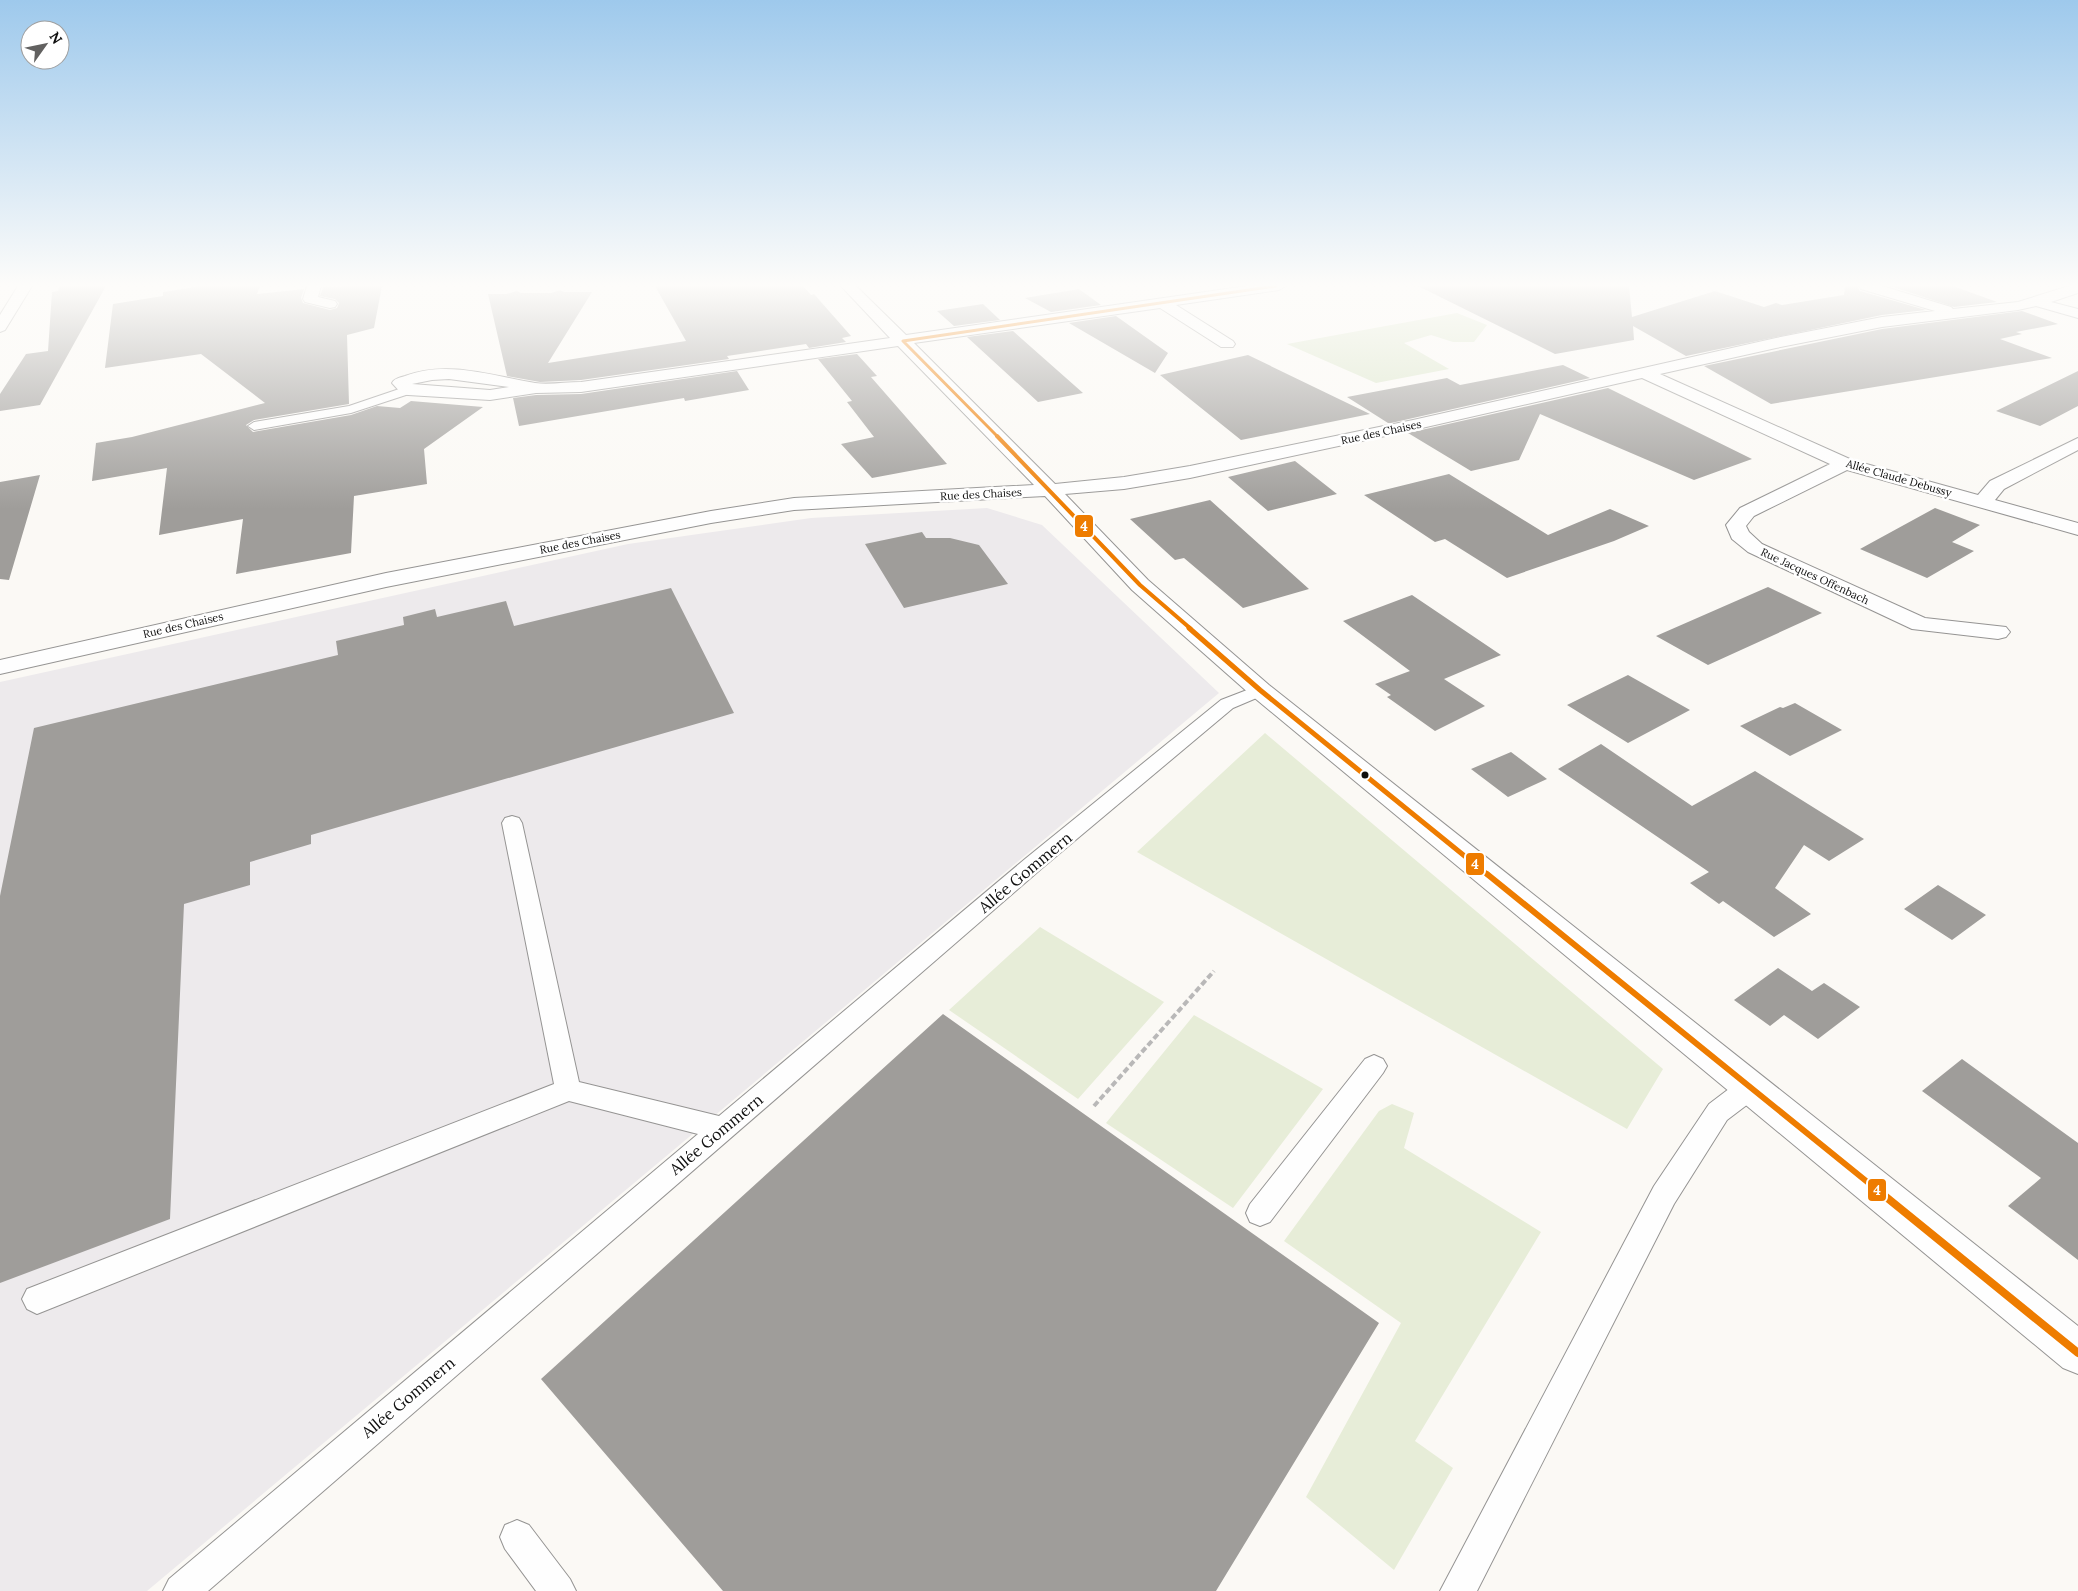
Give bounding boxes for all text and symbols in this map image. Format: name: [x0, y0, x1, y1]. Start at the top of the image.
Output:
north arrow: [20, 20, 70, 70]
text: N: [45, 28, 66, 48]
street label: Rue des Chaises: [1339, 417, 1423, 447]
street label: Allée Claude Debussy: [1844, 456, 1954, 500]
street label: Rue des Chaises: [940, 485, 1022, 503]
line badge: 4: [1074, 514, 1094, 538]
text: 4: [1080, 517, 1088, 535]
street label: Rue des Chaises: [538, 527, 622, 557]
street label: Rue Jacques Offenbach: [1759, 545, 1872, 607]
street label: Rue des Chaises: [141, 609, 225, 641]
unlabelled marker: [1360, 770, 1370, 780]
street label: Allée Gommern: [974, 827, 1076, 917]
line badge: 4: [1465, 852, 1485, 876]
text: 4: [1471, 855, 1479, 873]
street label: Allée Gommern: [665, 1089, 767, 1179]
line badge: 4: [1867, 1178, 1887, 1202]
text: 4: [1873, 1181, 1881, 1199]
street label: Allée Gommern: [357, 1352, 459, 1442]

